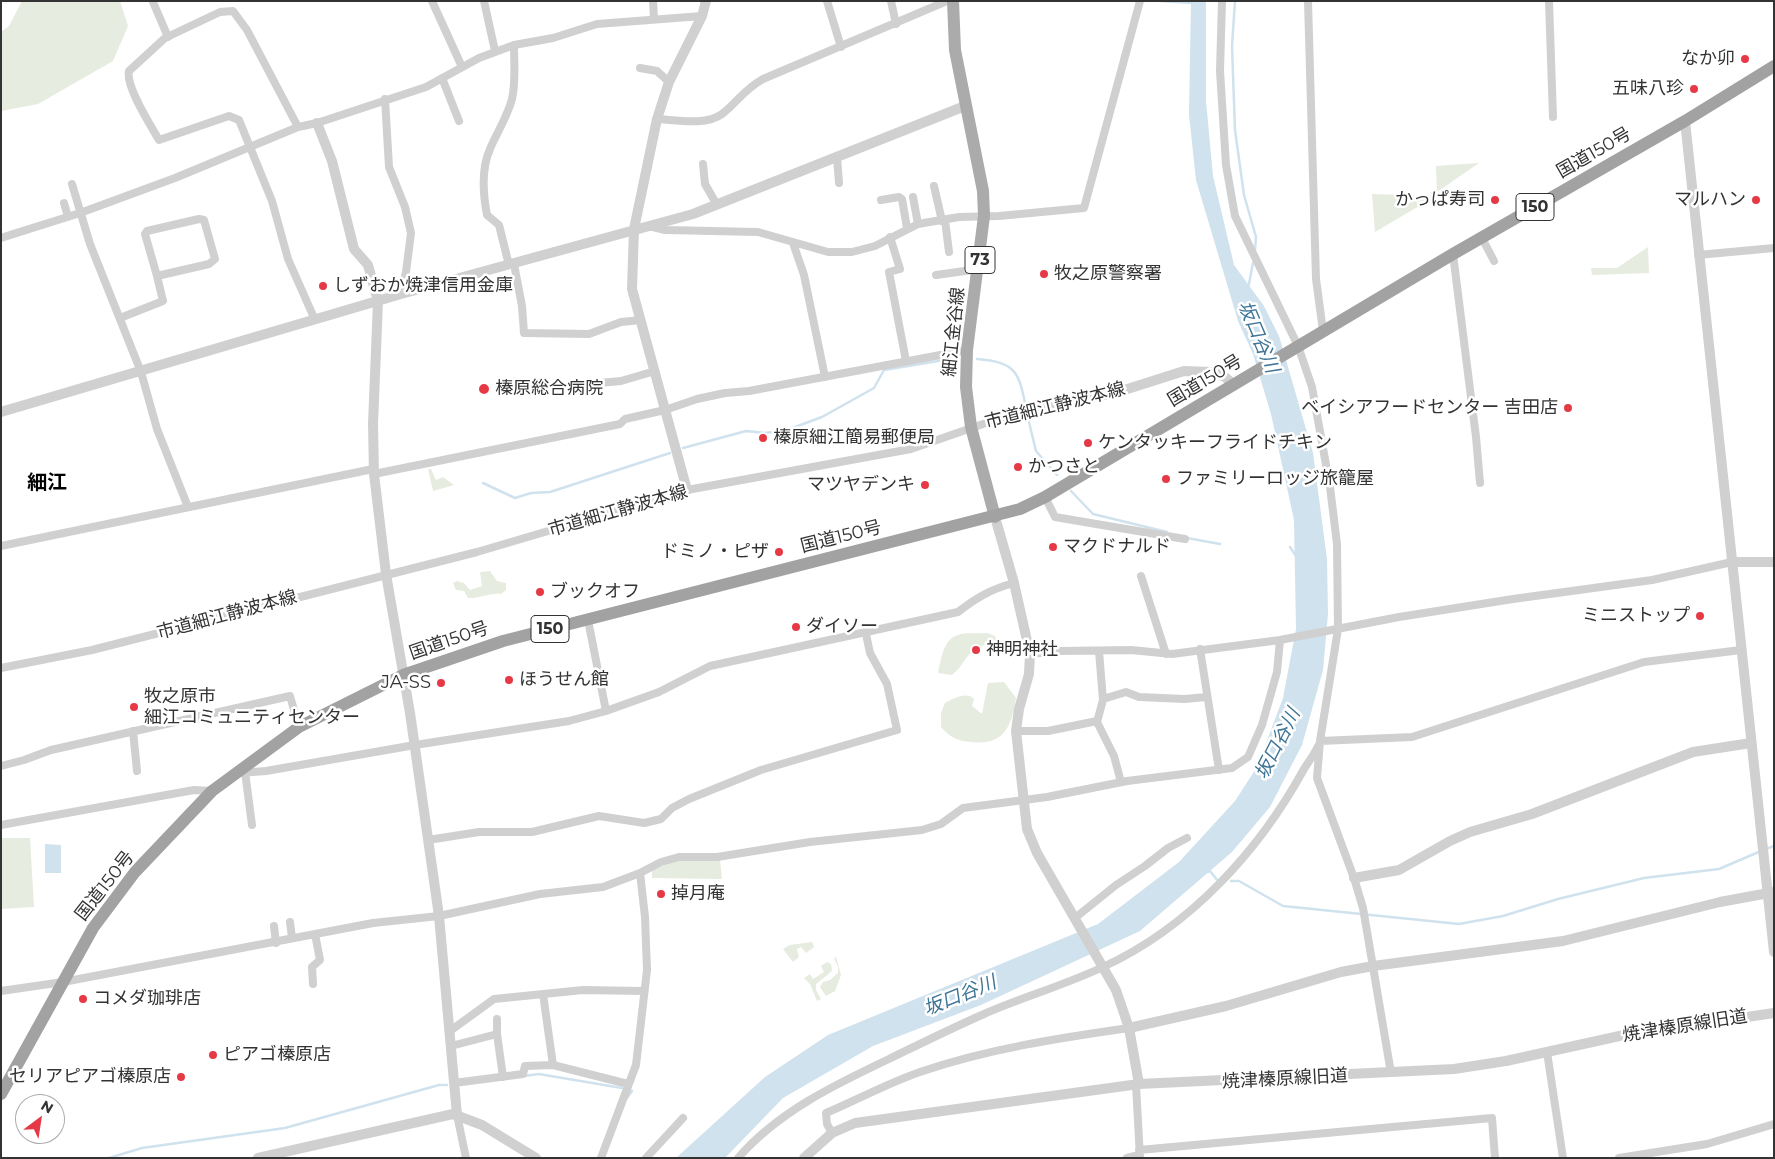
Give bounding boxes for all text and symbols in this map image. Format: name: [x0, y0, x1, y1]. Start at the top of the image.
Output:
place label: なか卯: [1681, 48, 1735, 70]
marker: なか卯: [1739, 53, 1751, 65]
place label: 五味八珍: [1612, 78, 1684, 100]
marker: 五味八珍: [1688, 83, 1700, 95]
street label: 国道150号: [1553, 123, 1635, 183]
place label: かっぱ寿司: [1395, 189, 1485, 211]
place label: マルハン: [1674, 189, 1746, 211]
road number: 150: [1516, 193, 1554, 220]
marker: かっぱ寿司: [1489, 194, 1501, 206]
marker: マルハン: [1750, 194, 1762, 206]
road number: 73: [965, 246, 995, 274]
place label: 牧之原警察署: [1054, 263, 1162, 285]
marker: 牧之原警察署: [1038, 268, 1050, 280]
place label: しずおか焼津信用金庫: [333, 275, 513, 297]
marker: しずおか焼津信用金庫: [317, 280, 329, 292]
street label: 細江金谷線: [939, 286, 969, 378]
water label: 坂口谷川: [1233, 298, 1283, 376]
street label: 国道150号: [1164, 350, 1246, 412]
place label: 榛原総合病院: [495, 378, 603, 400]
street label: 市道細江静波本線: [983, 378, 1127, 434]
marker: 榛原総合病院: [477, 382, 491, 396]
place label: ベイシアフードセンター 吉田店: [1301, 397, 1558, 419]
marker: ベイシアフードセンター 吉田店: [1562, 402, 1574, 414]
place label: 榛原細江簡易郵便局: [773, 427, 935, 449]
marker: 榛原細江簡易郵便局: [757, 432, 769, 444]
place label: ケンタッキーフライドチキン: [1098, 432, 1332, 454]
marker: ケンタッキーフライドチキン: [1082, 437, 1094, 449]
place label: かつさと: [1028, 456, 1100, 478]
marker: かつさと: [1012, 461, 1024, 473]
place label: ファミリーロッジ旅籠屋: [1176, 468, 1374, 490]
district label: 細江: [27, 471, 67, 495]
marker: ファミリーロッジ旅籠屋: [1160, 473, 1172, 485]
place label: マツヤデンキ: [807, 474, 915, 496]
marker: マツヤデンキ: [919, 479, 931, 491]
street label: 市道細江静波本線: [546, 481, 690, 541]
street label: 国道150号: [798, 517, 884, 557]
place label: マクドナルド: [1063, 536, 1171, 558]
place label: ドミノ・ピザ: [661, 541, 769, 563]
marker: マクドナルド: [1047, 541, 1059, 553]
marker: ドミノ・ピザ: [773, 546, 785, 558]
place label: ブックオフ: [550, 581, 640, 603]
street label: 市道細江静波本線: [155, 586, 299, 644]
marker: ブックオフ: [534, 586, 546, 598]
place label: ミニストップ: [1582, 605, 1690, 627]
marker: ミニストップ: [1694, 610, 1706, 622]
road number: 150: [531, 616, 569, 642]
place label: ダイソー: [806, 616, 878, 638]
street label: 国道150号: [406, 617, 492, 665]
marker: ダイソー: [790, 621, 802, 633]
place label: 神明神社: [986, 639, 1058, 661]
marker: 神明神社: [970, 644, 982, 656]
place label: ほうせん館: [519, 669, 609, 691]
place label: JA-SS: [381, 672, 431, 694]
marker: ほうせん館: [503, 674, 515, 686]
marker: JA-SS: [435, 677, 447, 689]
place label: 牧之原市 細江コミュニティセンター: [144, 686, 360, 729]
marker: 牧之原市 細江コミュニティセンター: [128, 701, 140, 713]
water label: 坂口谷川: [1251, 705, 1305, 783]
street label: 国道150号: [71, 847, 139, 925]
place label: 掉月庵: [671, 883, 725, 905]
marker: 掉月庵: [655, 888, 667, 900]
water label: 坂口谷川: [920, 971, 1000, 1021]
place label: コメダ珈琲店: [93, 988, 201, 1010]
marker: コメダ珈琲店: [77, 993, 89, 1005]
street label: 焼津榛原線旧道: [1621, 1005, 1749, 1047]
place label: ピアゴ榛原店: [223, 1044, 331, 1066]
marker: ピアゴ榛原店: [207, 1049, 219, 1061]
street label: 焼津榛原線旧道: [1222, 1065, 1348, 1093]
place label: セリアピアゴ榛原店: [9, 1066, 171, 1088]
marker: セリアピアゴ榛原店: [175, 1071, 187, 1083]
north arrow: [15, 1094, 65, 1144]
text: N: [38, 1096, 57, 1118]

